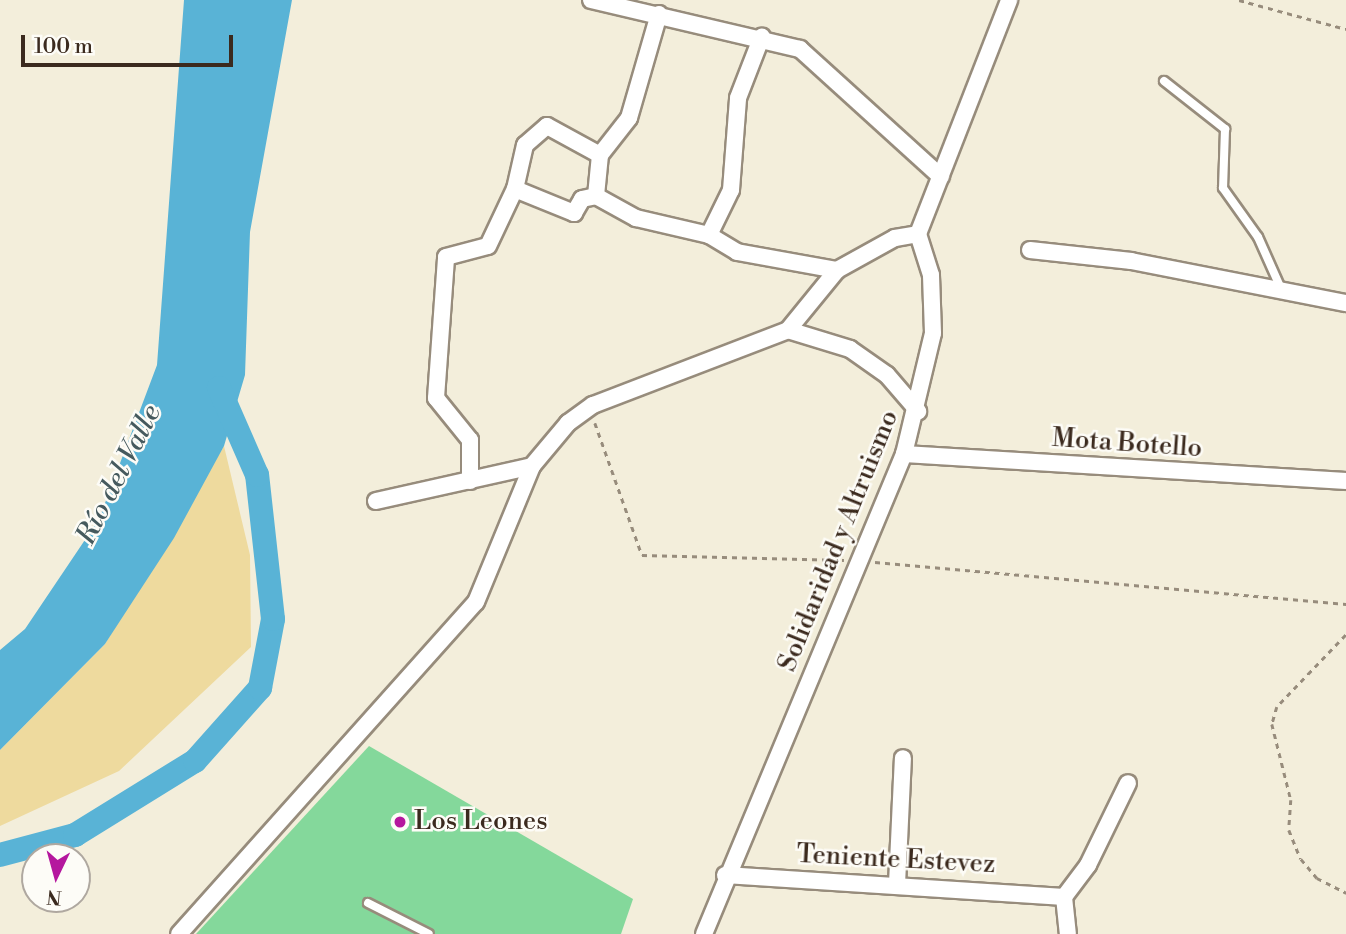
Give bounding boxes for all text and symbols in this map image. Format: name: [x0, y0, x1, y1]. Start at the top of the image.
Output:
scale bar: [24, 21, 236, 65]
text: 100 m: [34, 34, 93, 60]
water label: Río del Valle: [69, 399, 169, 551]
street label: Solidaridad y Altruismo: [772, 406, 906, 676]
street label: Mota Botello: [1051, 423, 1203, 465]
place label: Los Leones: [414, 806, 548, 838]
marker: Los Leones: [392, 814, 408, 830]
street label: Teniente Estevez: [796, 839, 996, 881]
north arrow: [21, 843, 91, 913]
text: N: [46, 884, 63, 910]

